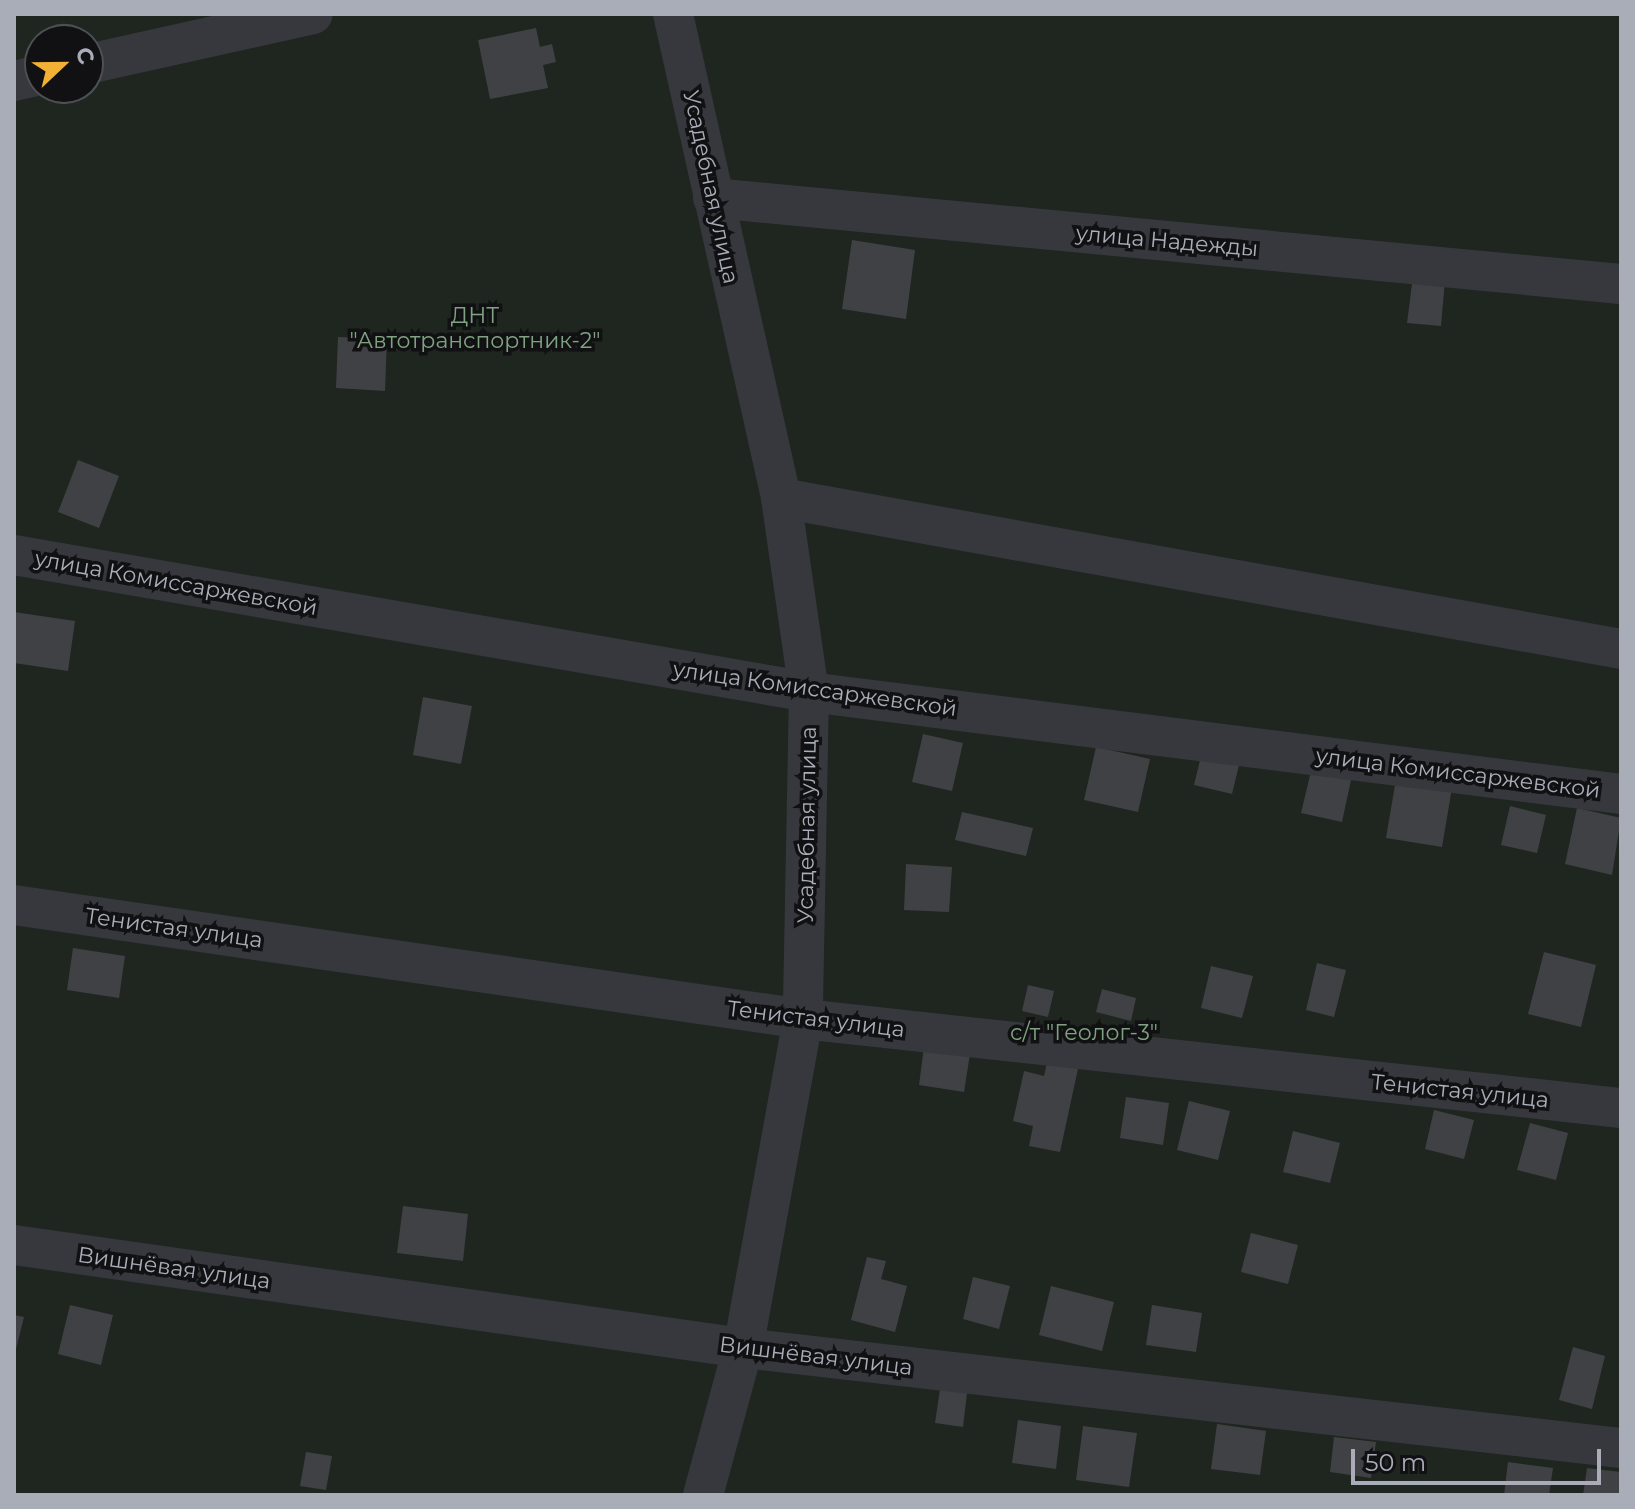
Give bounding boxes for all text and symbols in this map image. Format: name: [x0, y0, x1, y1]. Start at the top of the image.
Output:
north arrow: [24, 24, 104, 104]
text: С: [69, 43, 100, 68]
street label: Усадебная улица: [678, 88, 744, 286]
street label: улица Надежды: [1075, 220, 1259, 262]
park label: ДНТ "Автотранспортник-2": [350, 302, 600, 354]
street label: улица Комиссаржевской: [33, 545, 319, 621]
street label: улица Комиссаржевской: [671, 656, 959, 722]
street label: Усадебная улица: [792, 726, 822, 924]
street label: улица Комиссаржевской: [1314, 742, 1602, 804]
street label: Тенистая улица: [84, 903, 264, 953]
street label: Тенистая улица: [726, 995, 906, 1043]
park label: с/т "Геолог-3": [1010, 1020, 1158, 1046]
street label: Тенистая улица: [1370, 1069, 1550, 1113]
street label: Вишнёвая улица: [76, 1241, 272, 1295]
street label: Вишнёвая улица: [718, 1331, 914, 1381]
scale bar: [1355, 1433, 1605, 1483]
text: 50 m: [1365, 1448, 1426, 1477]

